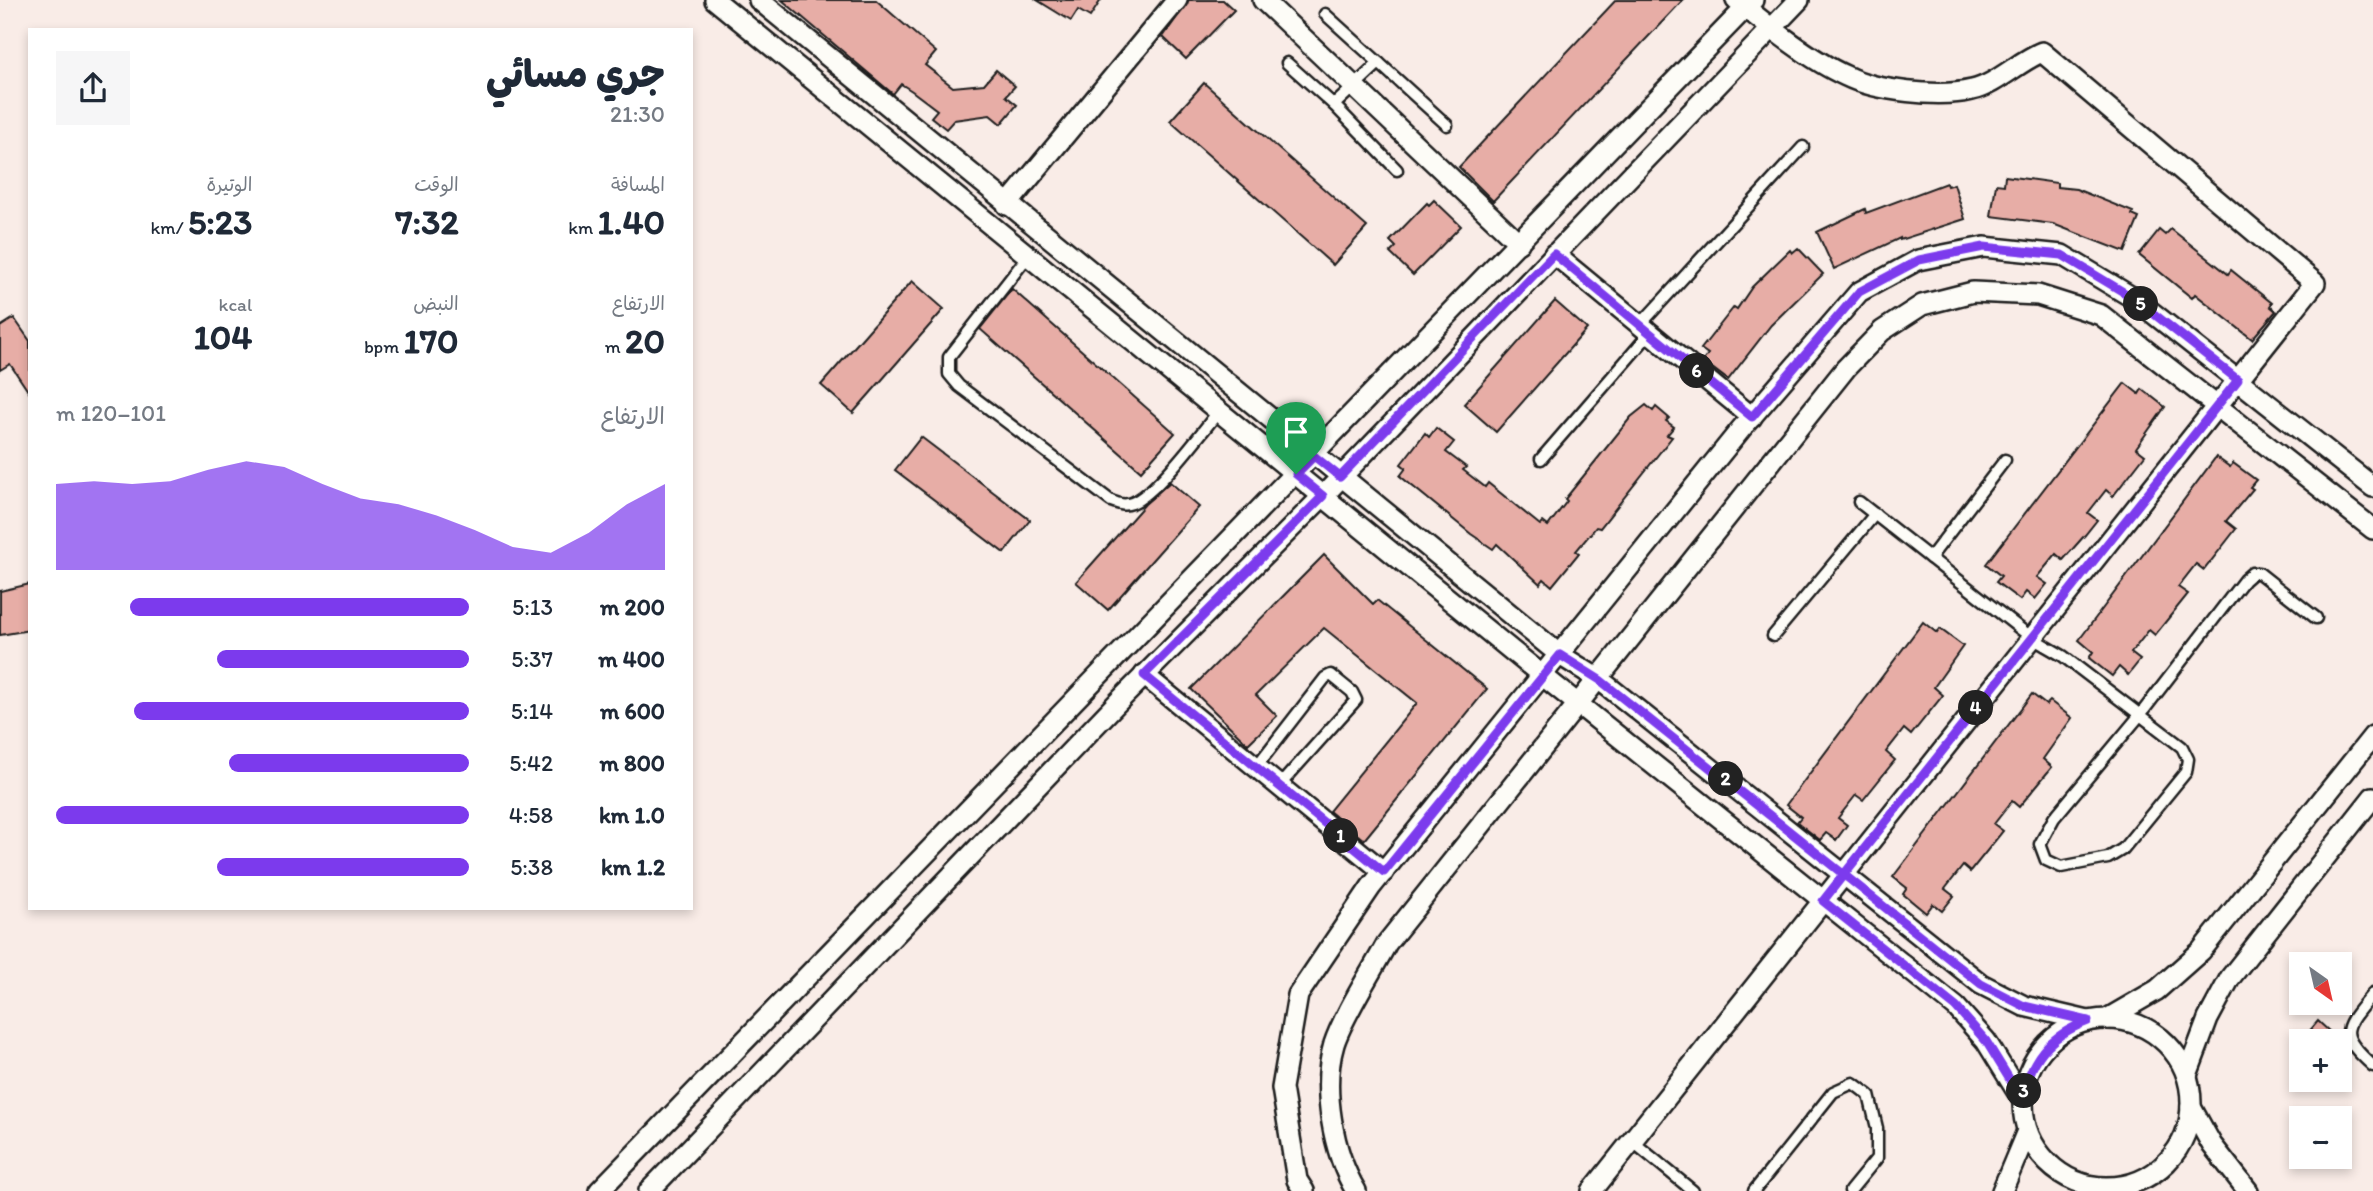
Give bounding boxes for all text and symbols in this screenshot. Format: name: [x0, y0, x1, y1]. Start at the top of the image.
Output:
button: share: [56, 51, 130, 125]
text: جري مسائي: [486, 51, 665, 97]
text: 21:30: [610, 100, 665, 128]
text: الوتيرة: [206, 173, 252, 196]
text: الوقت: [414, 173, 459, 196]
text: المسافة: [611, 173, 665, 196]
text: 5:23: [188, 201, 252, 243]
text: 7:32: [395, 201, 459, 243]
text: 1.40: [598, 201, 665, 243]
text: /km: [151, 216, 188, 239]
text: km: [568, 216, 598, 239]
pin: 5: [2124, 286, 2158, 322]
text: النبض: [413, 292, 459, 315]
text: الارتفاع: [612, 292, 665, 315]
text: 5: [2136, 292, 2145, 315]
text: kcal: [219, 293, 252, 316]
text: 104: [194, 316, 252, 358]
text: 170: [404, 320, 459, 362]
text: 20: [625, 320, 665, 362]
text: bpm: [364, 335, 404, 358]
text: m: [605, 335, 625, 358]
pin: 6: [1680, 354, 1714, 388]
text: 6: [1691, 359, 1702, 382]
text: 101–120 m: [56, 399, 166, 427]
text: الارتفاع: [601, 402, 665, 430]
pin: [1266, 402, 1326, 474]
icon: arrive: [1277, 413, 1315, 451]
text: 5:13: [512, 593, 553, 621]
text: 200 m: [600, 593, 665, 621]
text: 5:37: [511, 645, 553, 673]
text: 400 m: [598, 645, 665, 673]
pin: 4: [1958, 690, 1994, 726]
text: 4: [1970, 696, 1981, 719]
text: 5:14: [511, 697, 553, 725]
text: 600 m: [600, 697, 665, 725]
text: 5:42: [509, 749, 553, 777]
text: 800 m: [600, 749, 665, 777]
pin: 2: [1708, 762, 1744, 796]
text: 2: [1721, 767, 1731, 790]
text: 4:58: [509, 801, 553, 829]
text: 1.0 km: [599, 801, 665, 829]
pin: 1: [1324, 818, 1358, 854]
text: 1: [1336, 824, 1345, 847]
text: 5:38: [510, 853, 553, 881]
text: 1.2 km: [601, 853, 665, 881]
north arrow: [2289, 952, 2352, 1015]
map controls: [2289, 952, 2352, 1169]
button: +: [2289, 1029, 2352, 1092]
pin: 3: [2007, 1074, 2042, 1108]
text: 3: [2018, 1079, 2029, 1102]
button: −: [2289, 1106, 2352, 1169]

